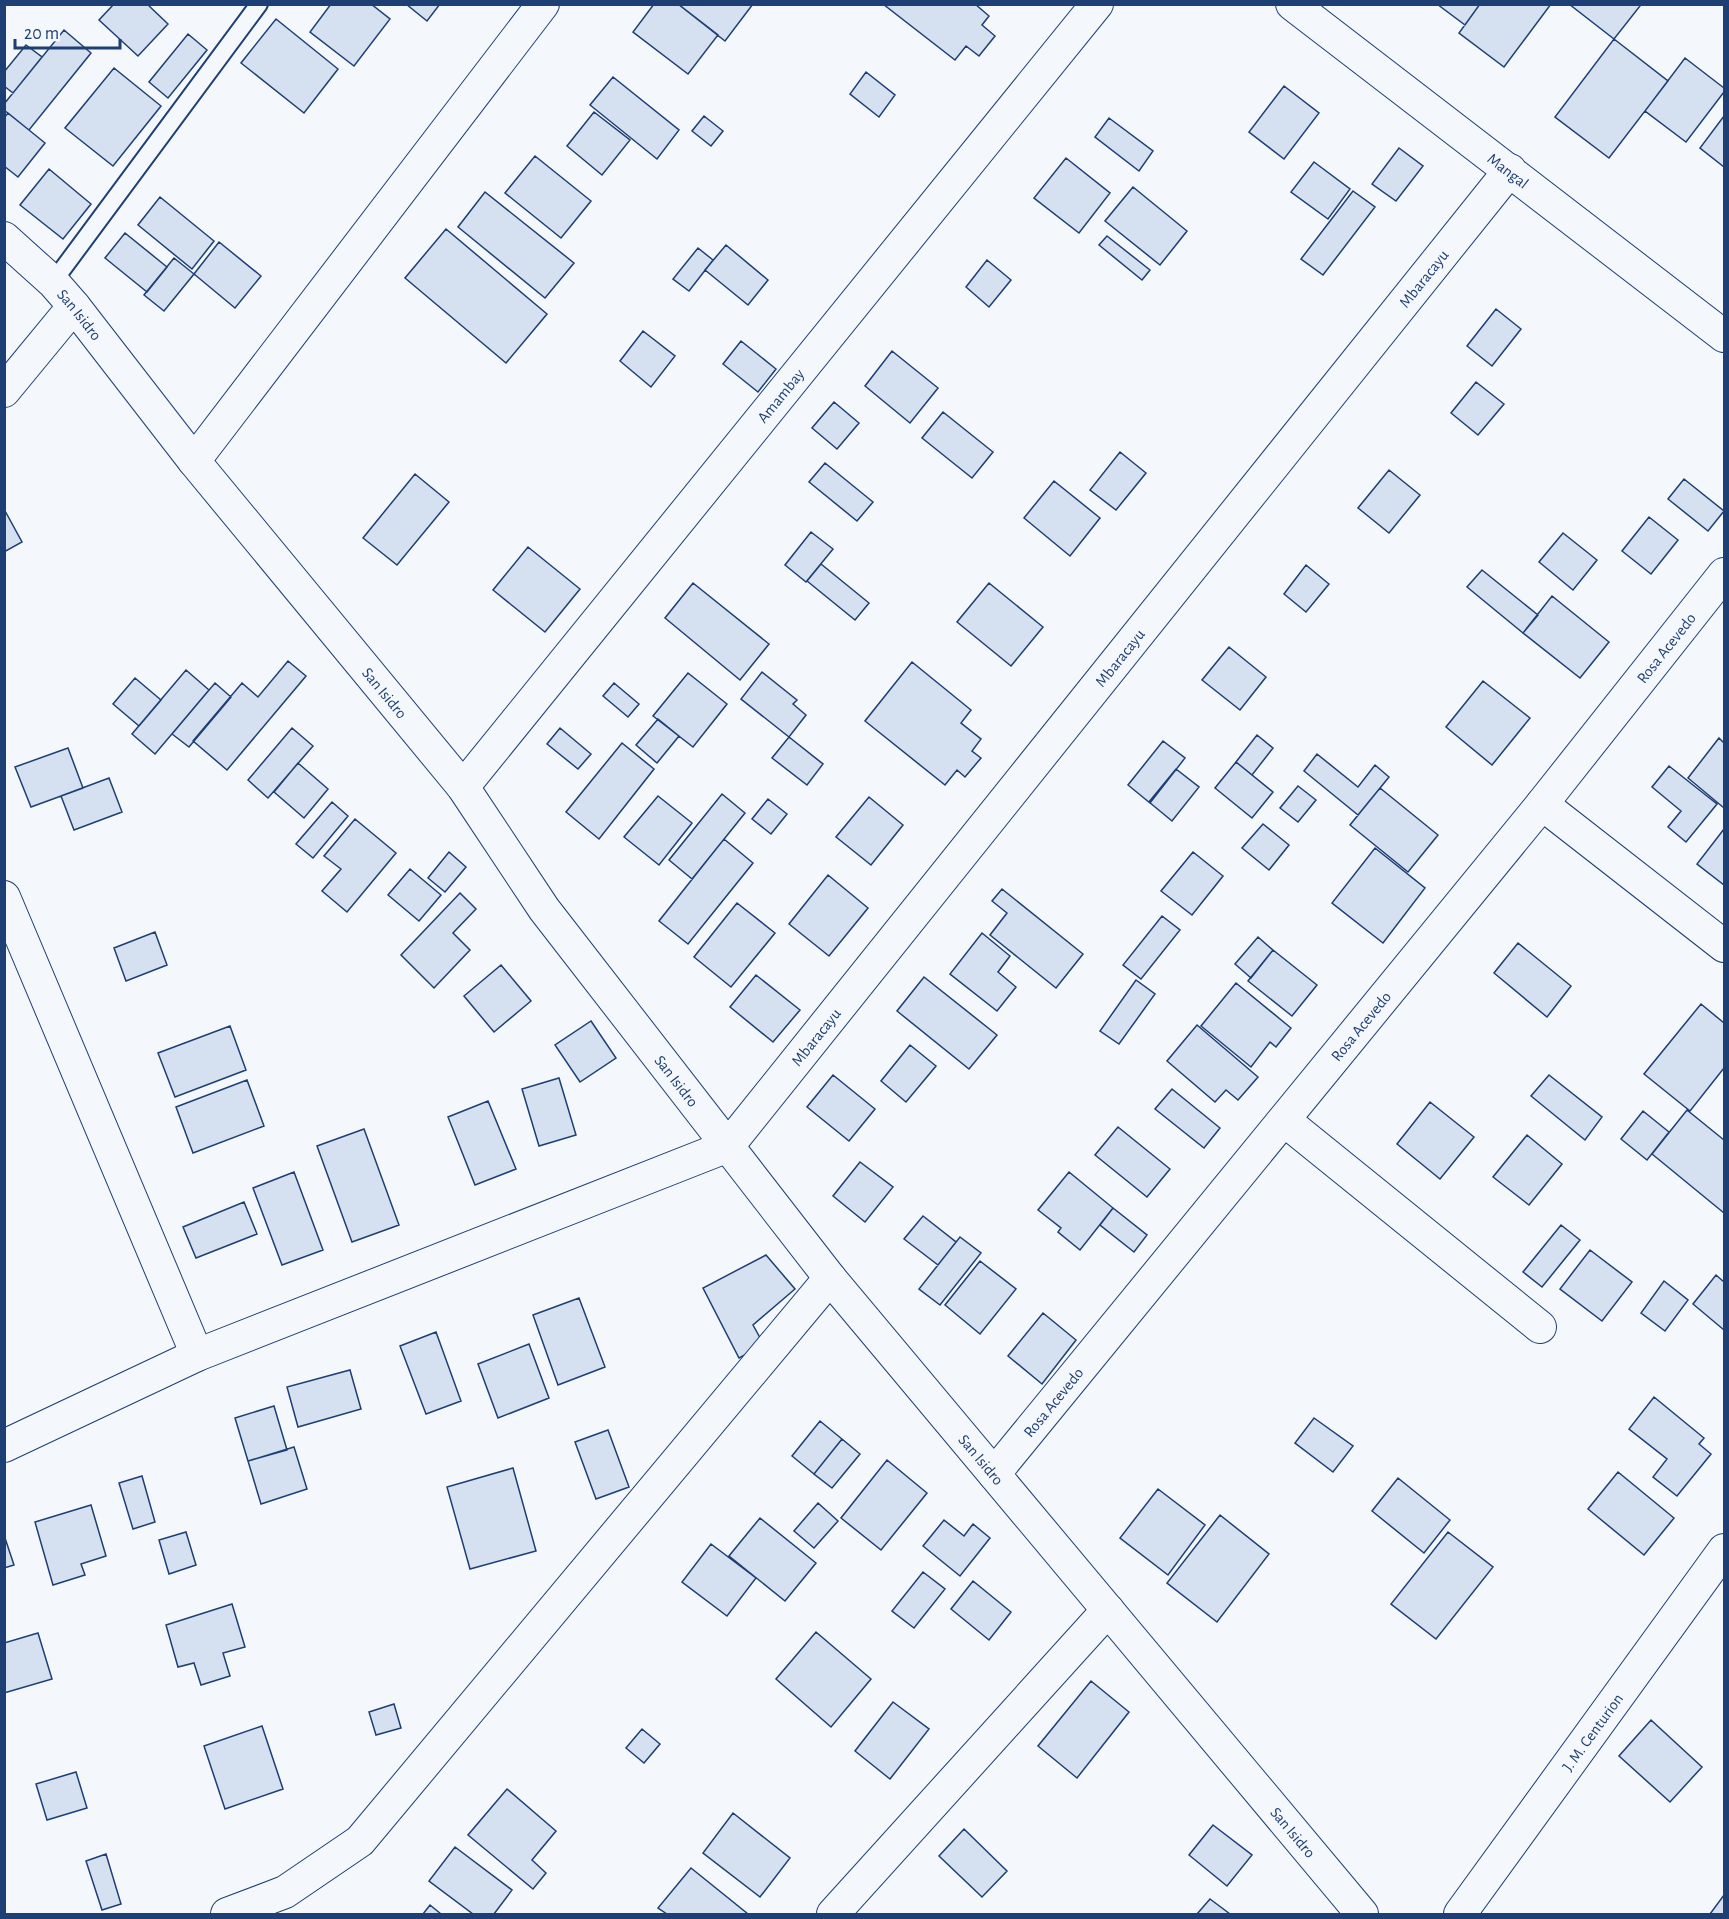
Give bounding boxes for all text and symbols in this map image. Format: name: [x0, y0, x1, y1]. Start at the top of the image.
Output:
scale bar: [15, 12, 120, 50]
text: 20 m: [24, 25, 59, 43]
street label: Mangal: [1484, 151, 1531, 192]
street label: Mbaracayu: [1396, 247, 1452, 311]
street label: San Isidro: [54, 286, 104, 344]
street label: Amambay: [755, 366, 808, 426]
street label: Rosa Acevedo: [1634, 610, 1699, 686]
street label: Mbaracayu: [1092, 626, 1148, 690]
street label: San Isidro: [359, 665, 410, 722]
street label: Rosa Acevedo: [1328, 988, 1394, 1064]
street label: Mbaracayu: [789, 1006, 844, 1069]
street label: San Isidro: [651, 1052, 701, 1110]
street label: Rosa Acevedo: [1021, 1365, 1087, 1441]
street label: San Isidro: [955, 1432, 1006, 1488]
street label: J. M. Centurion: [1560, 1691, 1626, 1774]
street label: San Isidro: [1267, 1804, 1318, 1861]

